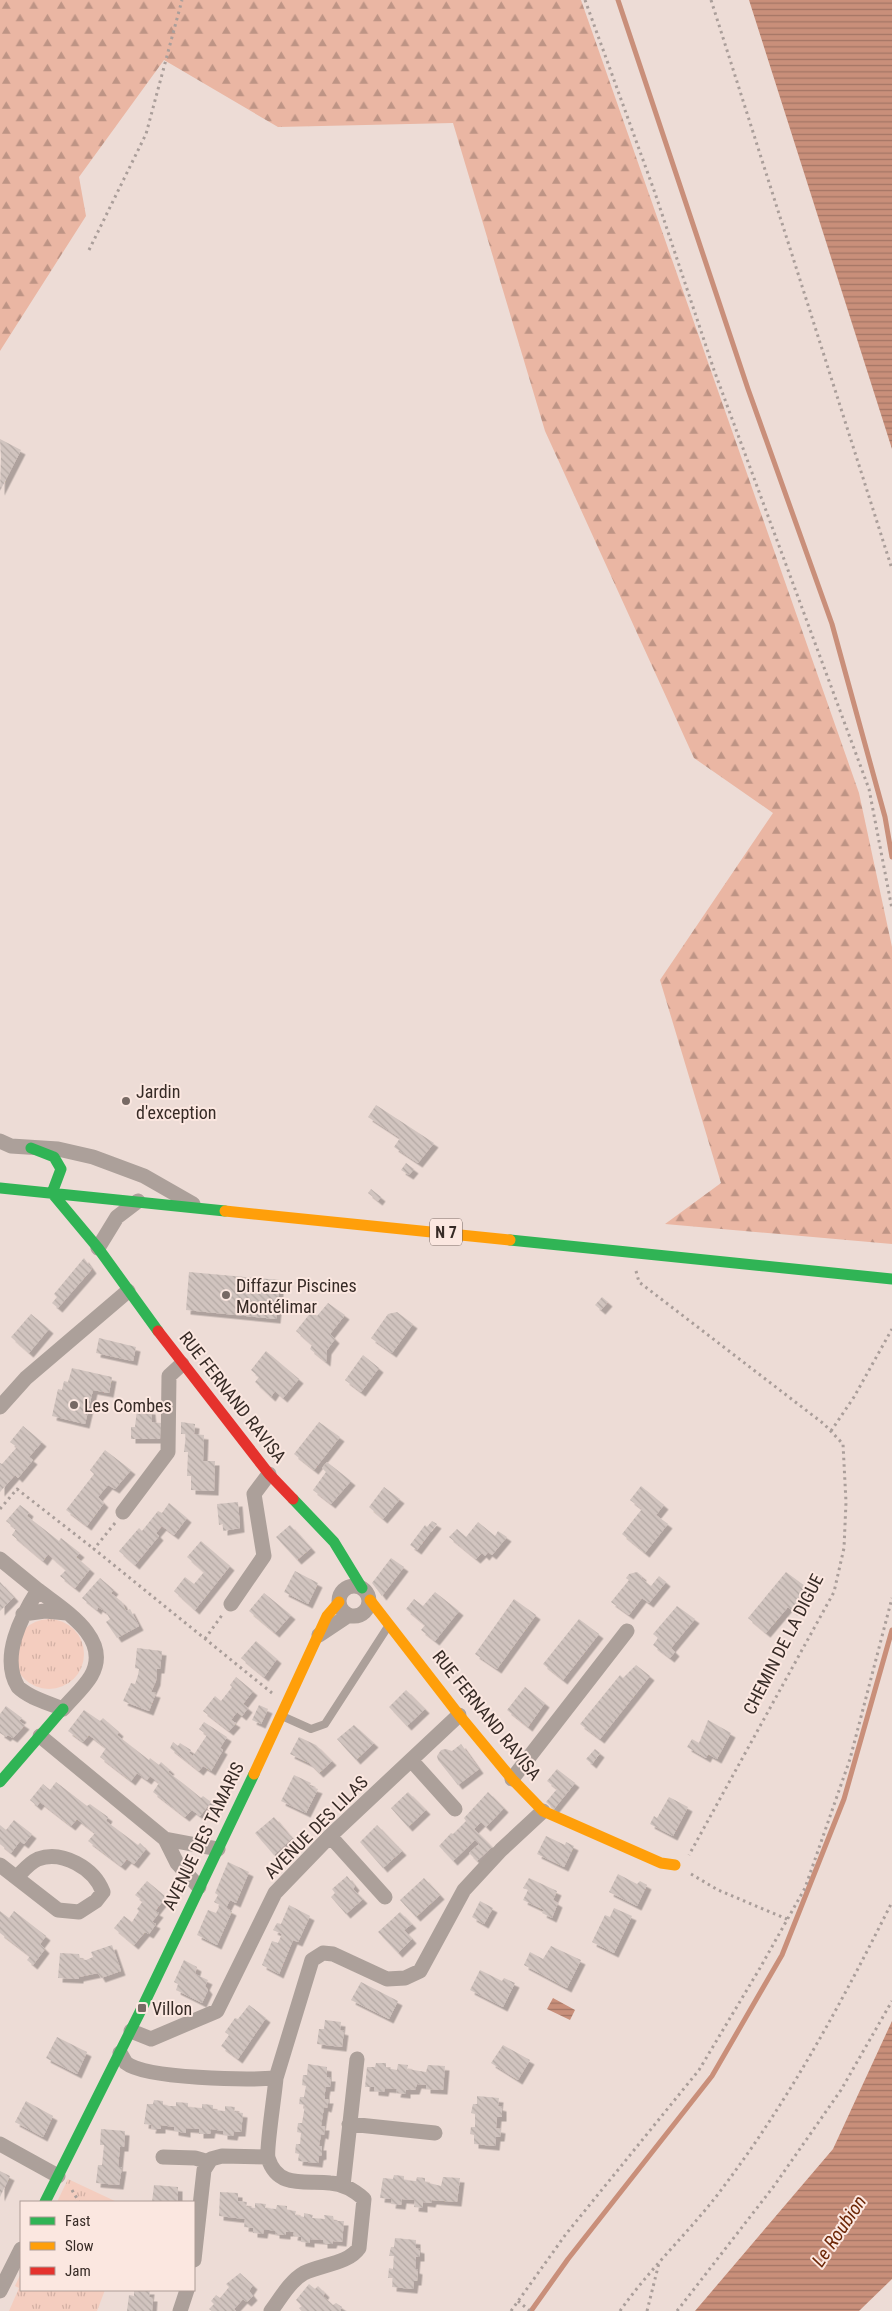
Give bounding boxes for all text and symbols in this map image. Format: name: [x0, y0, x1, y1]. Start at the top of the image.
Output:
place label: Jardin d'exception: [136, 1081, 217, 1123]
marker: Jardin d'exception: [120, 1095, 132, 1107]
road number: N 7: [430, 1218, 462, 1246]
place label: Diffazur Piscines Montélimar: [236, 1275, 357, 1317]
marker: Diffazur Piscines Montélimar: [220, 1289, 232, 1301]
street label: RUE FERNAND RAVISA: [175, 1327, 291, 1467]
place label: Les Combes: [84, 1395, 172, 1416]
marker: Les Combes: [68, 1399, 80, 1411]
street label: CHEMIN DE LA DIGUE: [739, 1570, 828, 1718]
street label: RUE FERNAND RAVISA: [428, 1646, 546, 1785]
street label: AVENUE DES TAMARIS: [158, 1759, 248, 1913]
street label: AVENUE DES LILAS: [260, 1771, 372, 1883]
place label: Villon: [152, 1998, 192, 2019]
marker: Villon: [136, 2002, 148, 2014]
water label: Le Roubion: [807, 2191, 871, 2271]
legend: [20, 2201, 195, 2291]
text: Fast: [65, 2212, 90, 2230]
text: Slow: [65, 2237, 94, 2255]
text: Jam: [65, 2262, 91, 2280]

